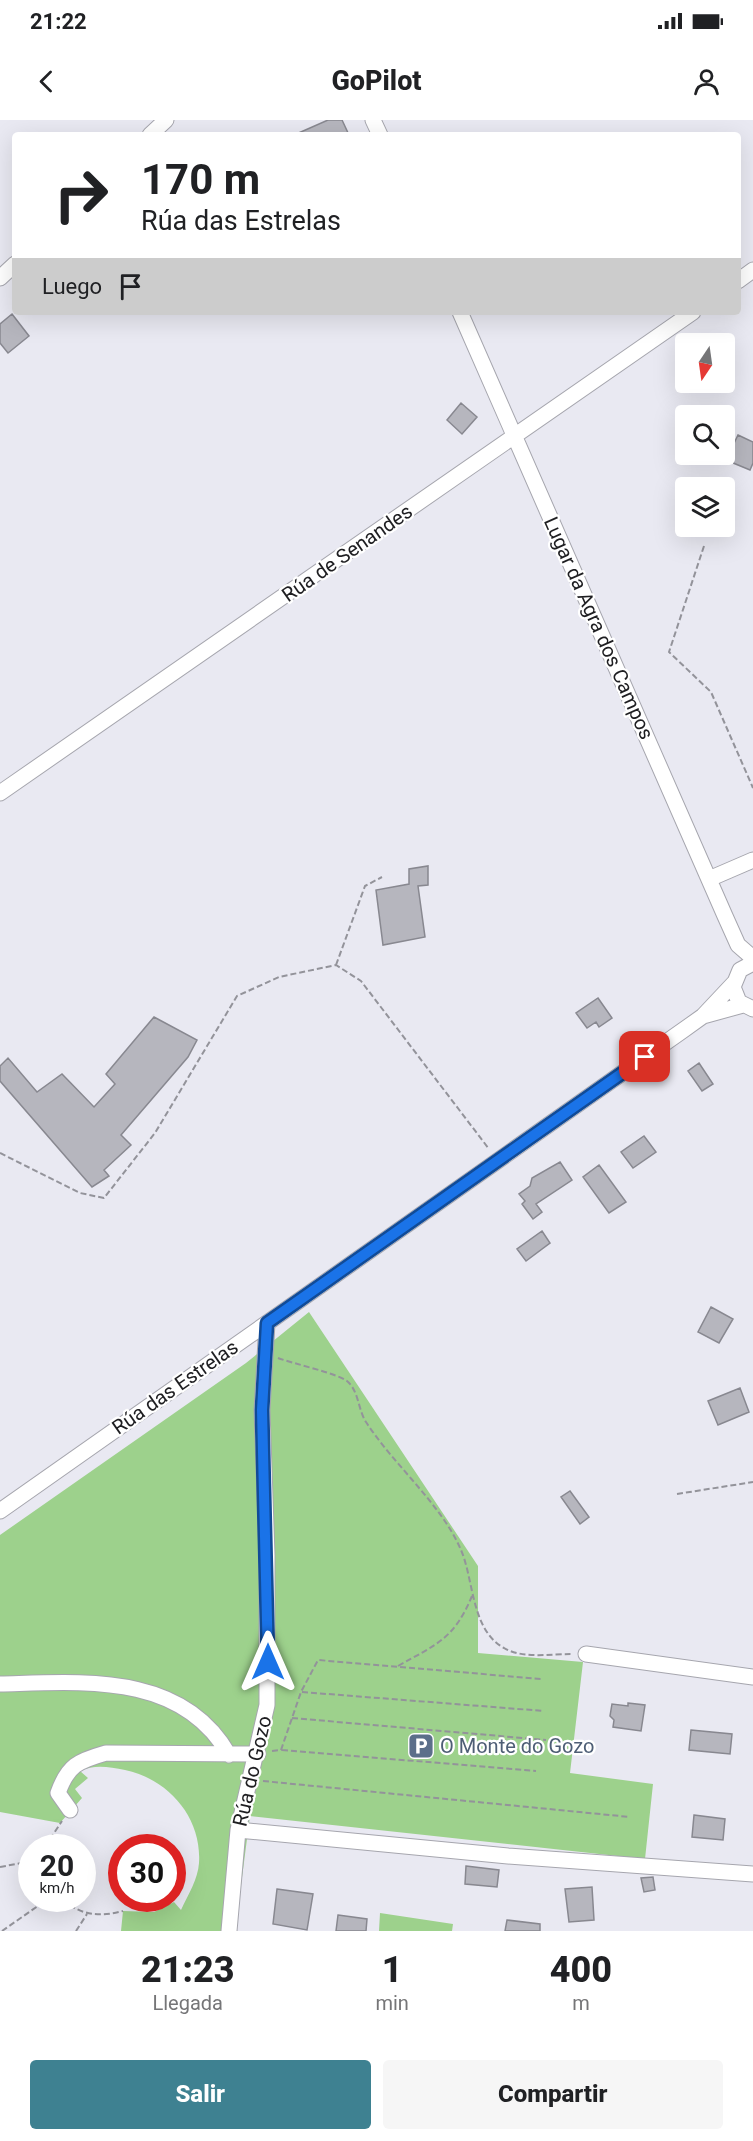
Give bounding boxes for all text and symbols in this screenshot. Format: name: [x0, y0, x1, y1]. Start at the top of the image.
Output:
text: 21:22: [30, 9, 87, 34]
icon: back: [30, 65, 63, 98]
text: GoPilot: [331, 65, 422, 97]
icon: person: [690, 65, 723, 98]
text: 170 m: [141, 155, 260, 204]
icon: right: [42, 156, 120, 234]
text: Rúa das Estrelas: [141, 205, 341, 237]
icon: arrive: [114, 270, 147, 303]
text: Luego: [42, 274, 102, 299]
north arrow: [675, 333, 735, 393]
map controls: [675, 333, 735, 537]
button: search: [675, 405, 735, 465]
button: layers: [675, 477, 735, 537]
street label: Rúa de Senandes: [277, 499, 417, 607]
street label: Lugar da Agra dos Campos: [539, 513, 659, 743]
pin: [619, 1031, 670, 1082]
icon: arrive: [628, 1040, 661, 1073]
street label: Rúa das Estrelas: [107, 1335, 243, 1439]
position arrow: [236, 1630, 300, 1694]
street label: Rúa do Gozo: [228, 1713, 276, 1829]
parking icon: O Monte do Gozo: [406, 1731, 436, 1761]
place label: O Monte do Gozo: [440, 1734, 594, 1758]
speed limit sign: 30: [108, 1834, 186, 1912]
text: 20: [40, 1848, 74, 1883]
text: km/h: [39, 1879, 75, 1897]
text: 21:23: [141, 1949, 234, 1991]
text: 1: [382, 1949, 403, 1991]
text: 400: [550, 1949, 612, 1991]
text: Llegada: [152, 1991, 223, 2015]
text: min: [375, 1991, 409, 2015]
text: m: [572, 1991, 590, 2015]
button: Salir: [30, 2060, 371, 2129]
button: Compartir: [383, 2060, 723, 2129]

